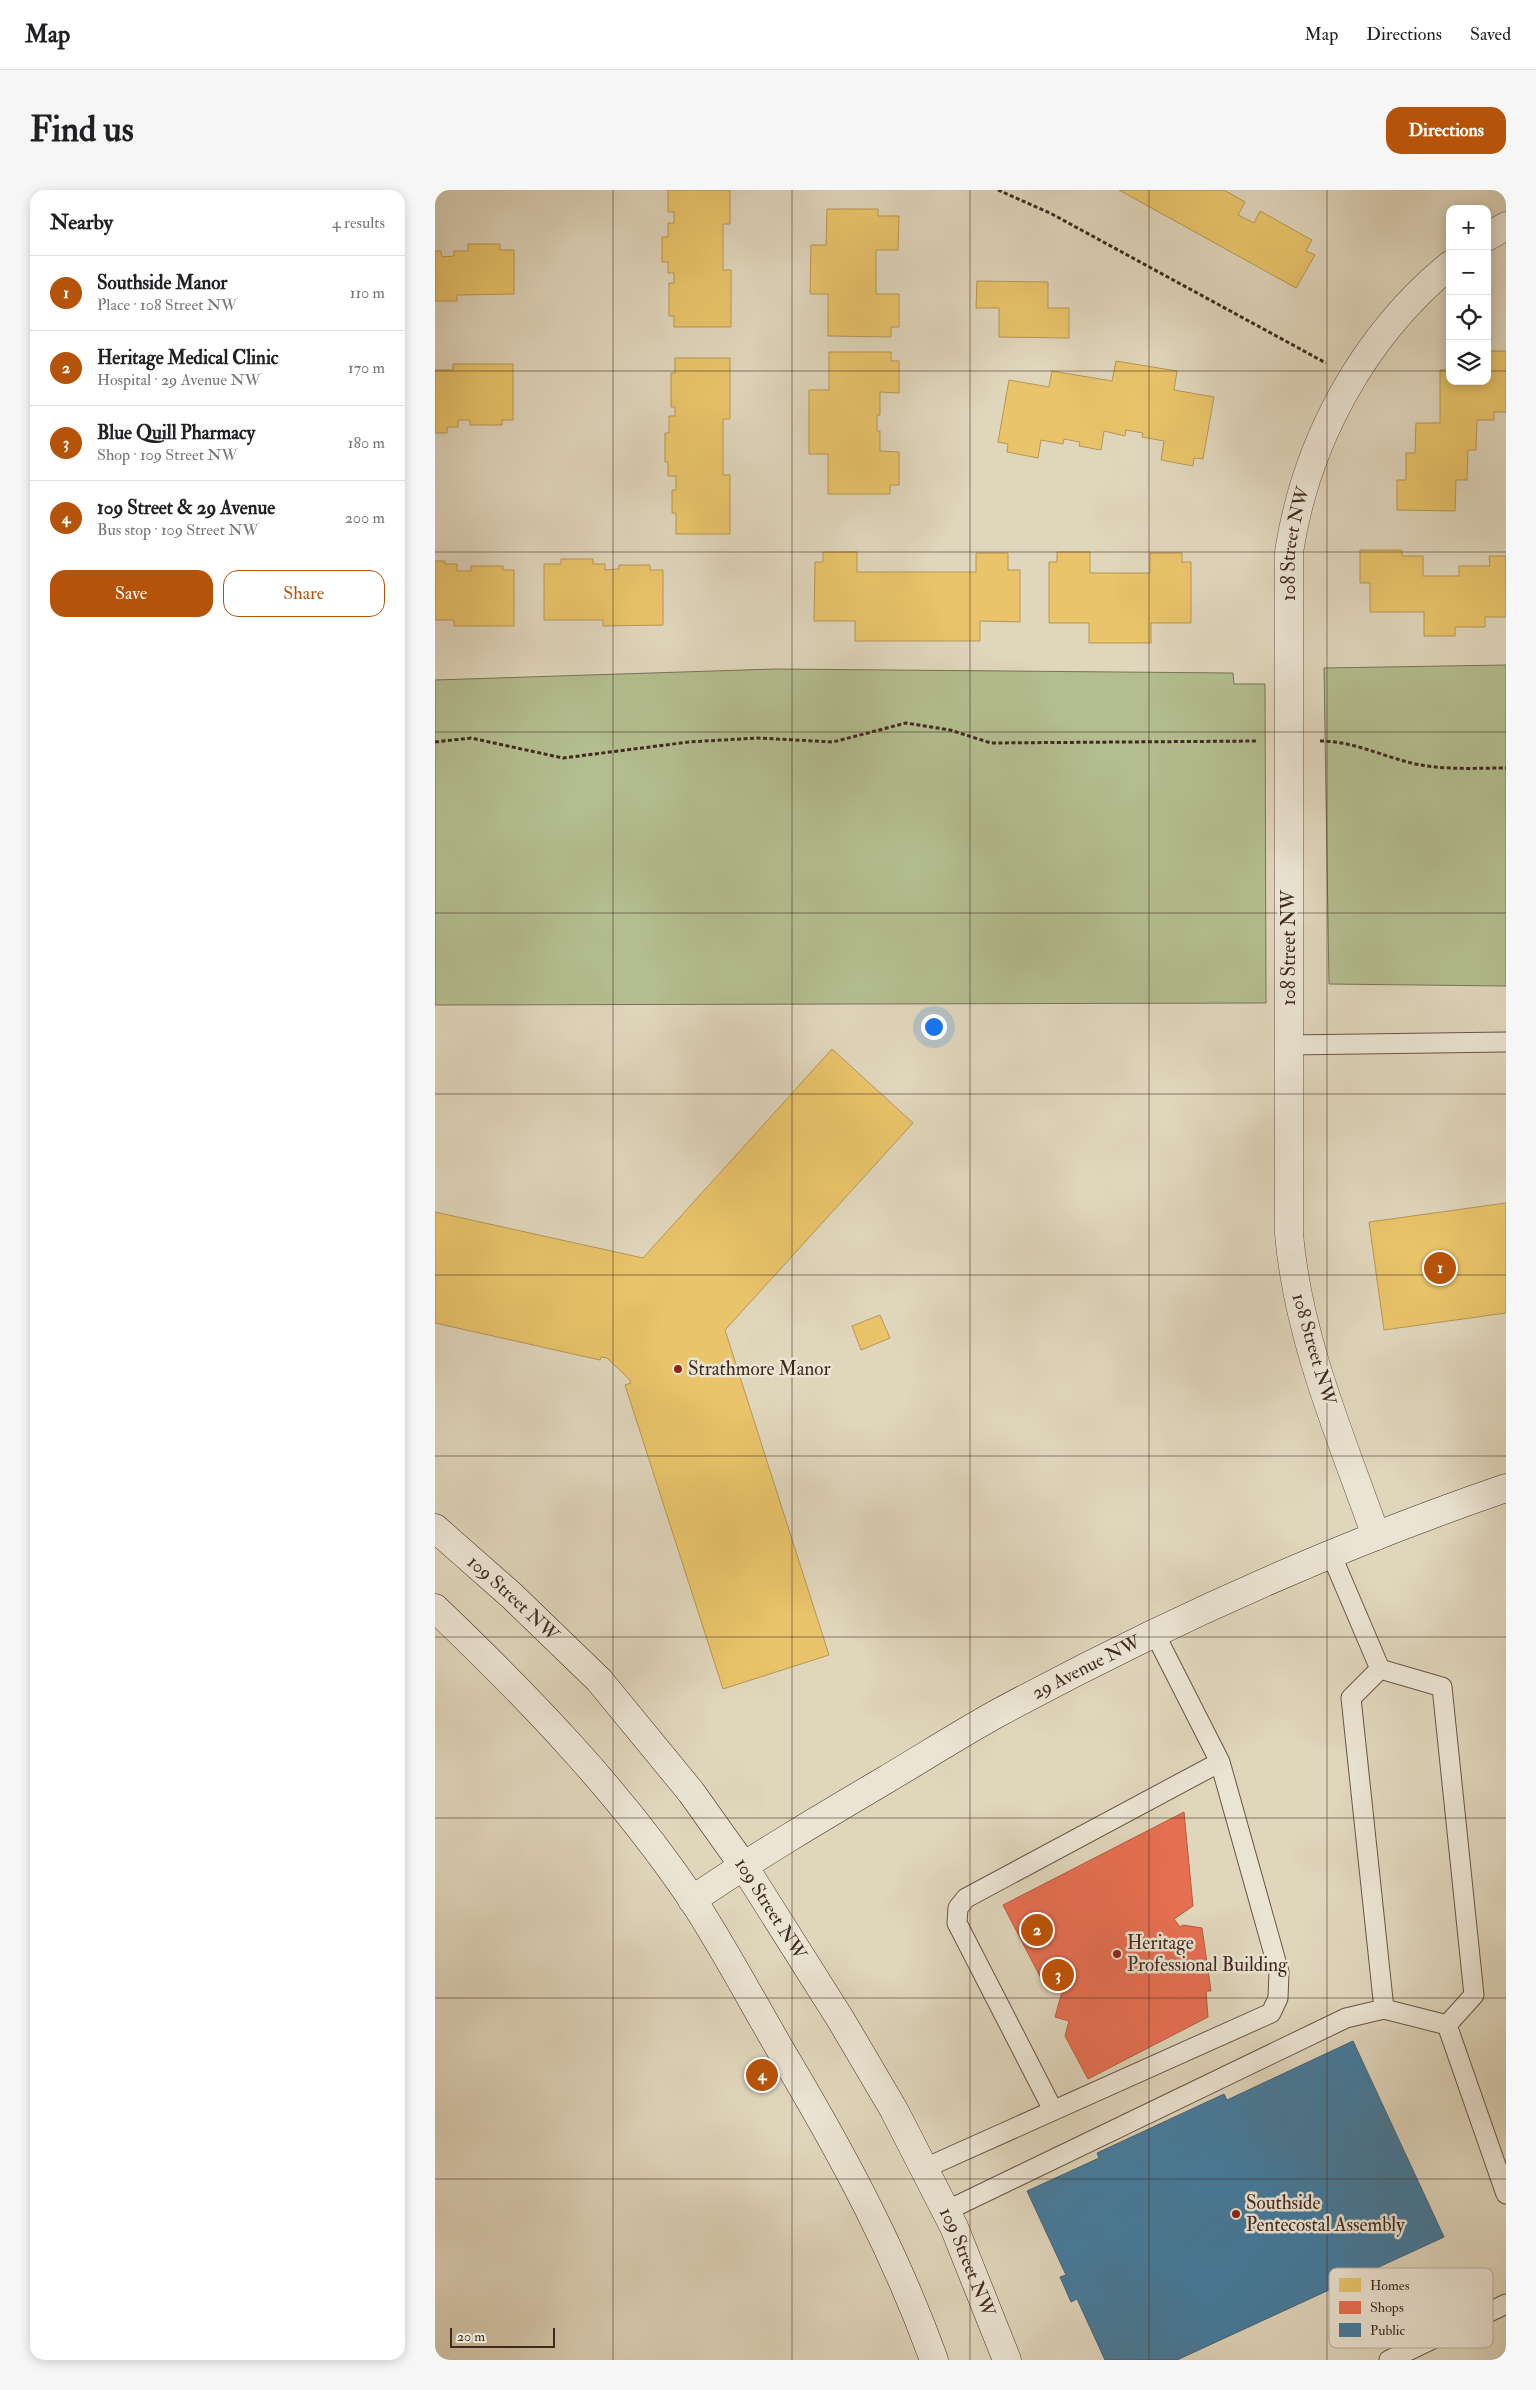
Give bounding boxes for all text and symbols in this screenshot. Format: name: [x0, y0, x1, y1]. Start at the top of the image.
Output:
text: Map: [25, 19, 70, 50]
text: Map: [1305, 23, 1338, 46]
text: Directions: [1366, 23, 1442, 46]
text: Saved: [1470, 23, 1511, 46]
button: Directions: [1386, 107, 1506, 154]
text: Find us: [30, 108, 134, 152]
map controls: [1446, 205, 1491, 385]
button: +: [1446, 205, 1491, 250]
text: Nearby: [50, 209, 113, 236]
text: 4 results: [332, 213, 385, 233]
button: −: [1446, 250, 1491, 295]
text: Southside Manor: [97, 271, 227, 295]
text: 1: [63, 283, 69, 303]
text: 110 m: [350, 283, 385, 303]
text: Place · 108 Street NW: [97, 295, 237, 315]
button: locate: [1446, 295, 1491, 340]
button: layers: [1446, 340, 1491, 385]
text: Heritage Medical Clinic: [97, 346, 279, 370]
text: 2: [62, 358, 70, 378]
text: 170 m: [348, 358, 385, 378]
text: Hospital · 29 Avenue NW: [97, 370, 261, 390]
text: Blue Quill Pharmacy: [97, 421, 255, 445]
text: 3: [63, 433, 69, 453]
text: 180 m: [348, 433, 385, 453]
text: Shop · 109 Street NW: [97, 445, 238, 465]
street label: 108 Street NW: [1277, 483, 1315, 601]
text: 109 Street & 29 Avenue: [97, 496, 275, 520]
text: 4: [62, 508, 70, 528]
text: 200 m: [345, 508, 385, 528]
text: Bus stop · 109 Street NW: [97, 520, 259, 540]
button: Save: [50, 570, 213, 617]
button: Share: [223, 570, 385, 617]
street label: 108 Street NW: [1277, 890, 1301, 1006]
your location: [921, 1014, 947, 1040]
pin: 1: [1424, 1249, 1456, 1287]
street label: 108 Street NW: [1287, 1290, 1342, 1408]
place label: Strathmore Manor: [688, 1357, 831, 1381]
marker: Strathmore Manor: [672, 1363, 684, 1375]
street label: 109 Street NW: [462, 1550, 564, 1647]
street label: 29 Avenue NW: [1028, 1629, 1145, 1705]
street label: 109 Street NW: [730, 1853, 812, 1965]
pin: 2: [1021, 1911, 1053, 1949]
place label: Heritage Professional Building: [1127, 1931, 1288, 1977]
marker: Heritage Professional Building: [1111, 1948, 1123, 1960]
pin: 3: [1042, 1956, 1074, 1994]
pin: 4: [746, 2056, 778, 2094]
place label: Southside Pentecostal Assembly: [1246, 2191, 1405, 2237]
street label: 109 Street NW: [934, 2203, 1001, 2321]
marker: Southside Pentecostal Assembly: [1230, 2208, 1242, 2220]
legend: [1329, 2268, 1493, 2348]
text: Homes: [1370, 2277, 1410, 2294]
text: Shops: [1370, 2299, 1404, 2317]
text: Public: [1370, 2322, 1405, 2339]
scale bar: [450, 2325, 555, 2348]
text: 20 m: [457, 2328, 485, 2345]

